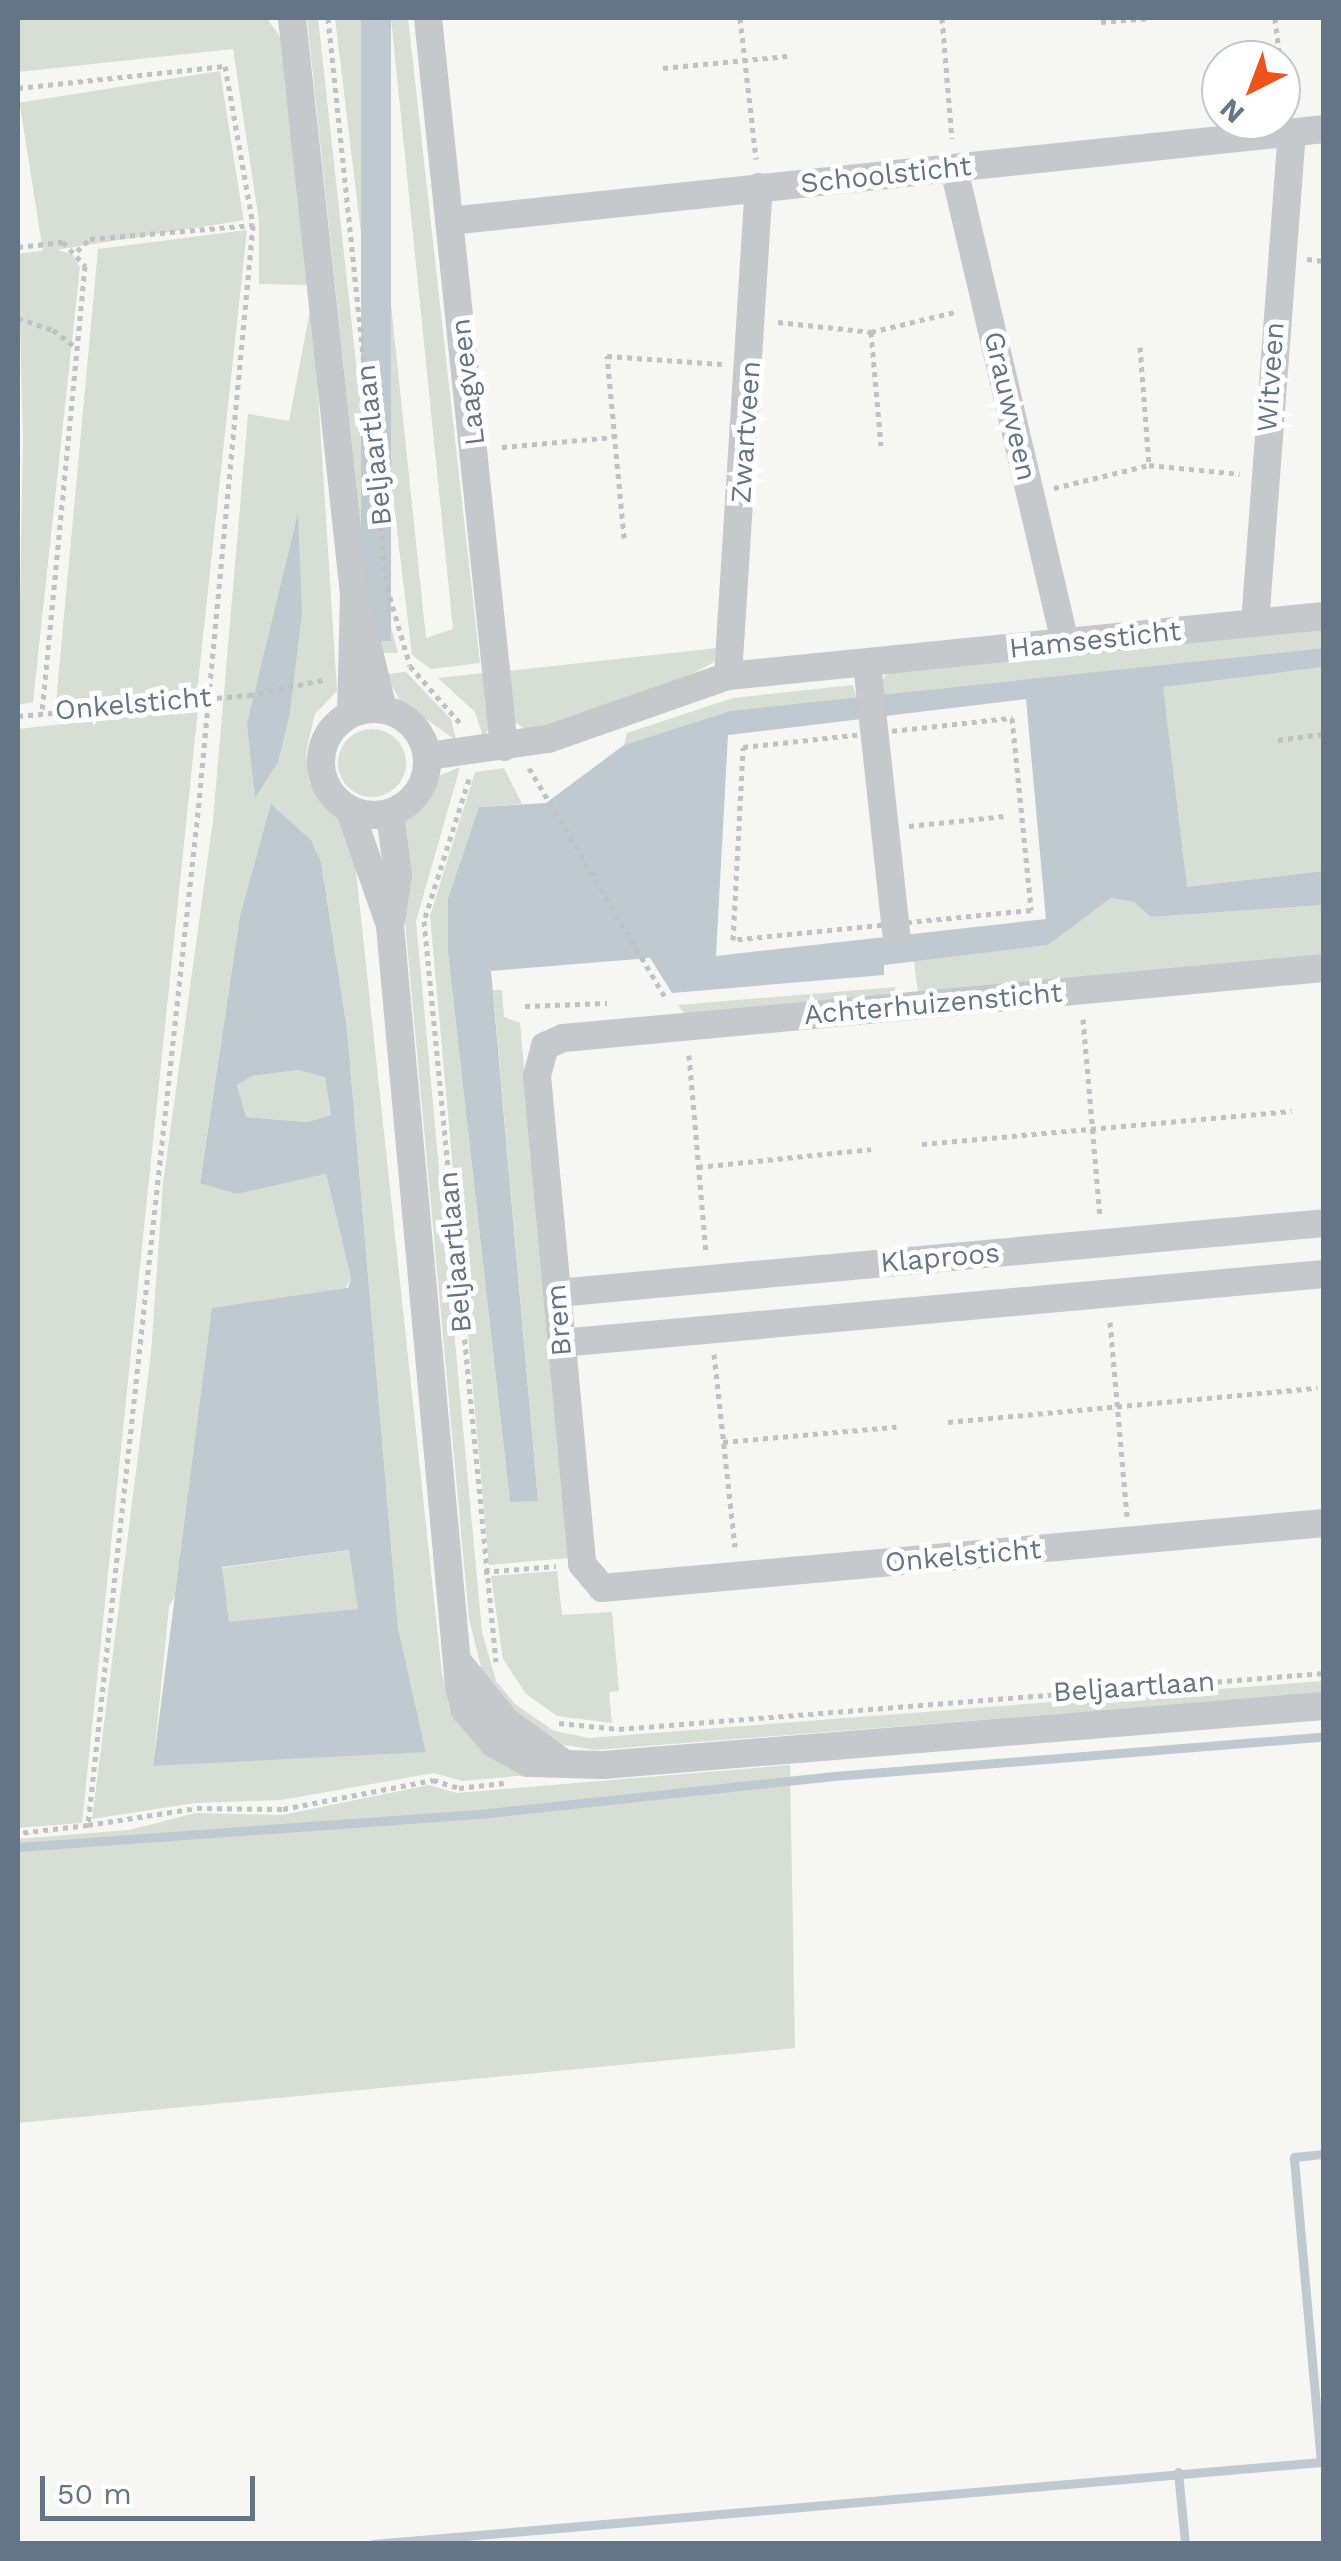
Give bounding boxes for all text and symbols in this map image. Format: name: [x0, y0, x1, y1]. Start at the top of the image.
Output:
north arrow: [1201, 40, 1301, 140]
text: N: [1213, 92, 1251, 130]
street label: Schoolsticht: [799, 149, 973, 201]
street label: Laagveen: [444, 317, 492, 447]
street label: Witveen: [1250, 321, 1292, 433]
street label: Grauwveen: [977, 328, 1043, 484]
street label: Zwartveen: [724, 360, 768, 504]
street label: Beljaartlaan: [349, 363, 399, 527]
street label: Hamsesticht: [1008, 614, 1182, 666]
street label: Onkelsticht: [53, 680, 213, 728]
street label: Achterhuizensticht: [802, 976, 1064, 1032]
street label: Beljaartlaan: [431, 1170, 479, 1334]
street label: Klaproos: [879, 1236, 1001, 1280]
street label: Brem: [539, 1283, 579, 1357]
street label: Onkelsticht: [883, 1532, 1043, 1580]
street label: Beljaartlaan: [1052, 1665, 1216, 1709]
scale bar: [45, 2456, 260, 2518]
text: 50 m: [57, 2476, 132, 2511]

